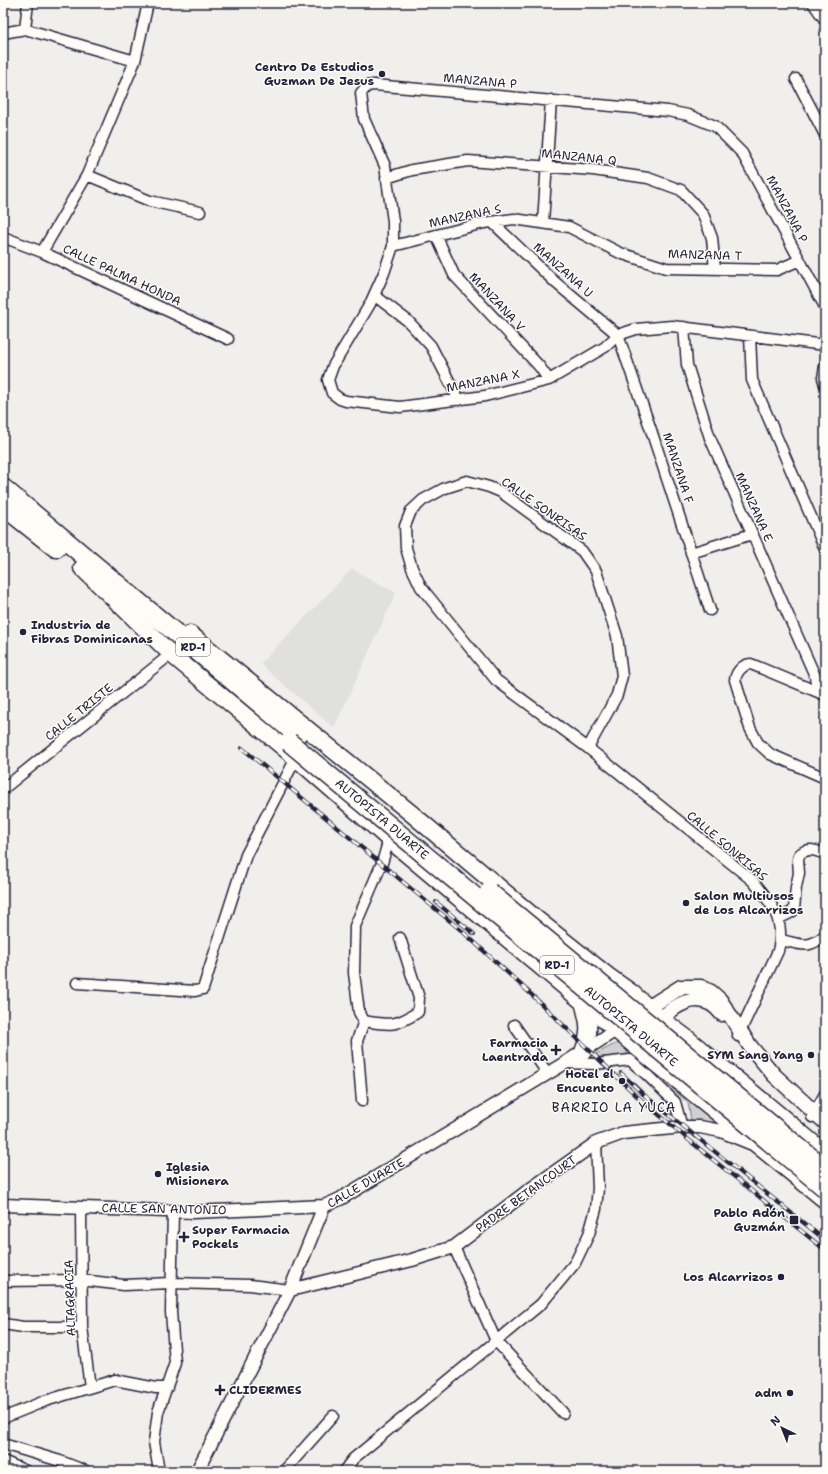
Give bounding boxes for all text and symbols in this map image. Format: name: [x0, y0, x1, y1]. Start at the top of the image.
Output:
place label: Centro De Estudios Guzman De Jesus: [255, 59, 374, 89]
marker: Centro De Estudios Guzman De Jesus: [377, 69, 387, 79]
street label: MANZANA P: [443, 70, 517, 92]
street label: MANZANA Q: [541, 145, 617, 169]
street label: MANZANA P: [763, 173, 811, 245]
street label: MANZANA S: [427, 200, 503, 231]
street label: MANZANA U: [530, 239, 596, 301]
street label: CALLE PALMA HONDA: [60, 241, 184, 310]
street label: MANZANA T: [668, 246, 743, 264]
street label: MANZANA V: [466, 269, 528, 335]
street label: MANZANA X: [445, 366, 521, 396]
street label: MANZANA F: [659, 431, 697, 506]
street label: MANZANA E: [732, 470, 776, 544]
street label: CALLE SONRISAS: [498, 474, 590, 545]
place label: Industria de Fibras Dominicanas: [31, 617, 153, 647]
marker: Industria de Fibras Dominicanas: [18, 627, 28, 637]
road number: RD-1: [176, 638, 210, 656]
street label: CALLE TRISTE: [42, 680, 116, 744]
street label: AUTOPISTA DUARTE: [332, 775, 432, 863]
street label: CALLE SONRISAS: [683, 808, 771, 885]
place label: Salon Multiusos de Los Alcarrizos: [694, 888, 803, 918]
marker: Salon Multiusos de Los Alcarrizos: [681, 898, 691, 908]
road number: RD-1: [540, 956, 574, 974]
street label: AUTOPISTA DUARTE: [581, 982, 681, 1070]
place label: Farmacia Laentrada: [482, 1035, 549, 1065]
marker: Farmacia Laentrada: [551, 1045, 561, 1055]
place label: SYM Sang Yang: [707, 1047, 803, 1063]
marker: SYM Sang Yang: [806, 1050, 816, 1060]
place label: Hotel el Encuento: [556, 1066, 614, 1096]
marker: Hotel el Encuento: [617, 1076, 627, 1086]
district label: BARRIO LA YUCA: [552, 1099, 676, 1116]
street label: PADRE BETANCOURT: [472, 1152, 580, 1236]
street label: CALLE DUARTE: [324, 1154, 408, 1212]
place label: Iglesia Misionera: [166, 1159, 229, 1189]
marker: Iglesia Misionera: [153, 1169, 163, 1179]
street label: CALLE SAN ANTONIO: [101, 1200, 227, 1218]
place label: Pablo Adón Guzmán: [713, 1205, 785, 1235]
marker: Pablo Adón Guzmán: [788, 1214, 800, 1226]
place label: Super Farmacia Pockels: [192, 1222, 290, 1252]
marker: Super Farmacia Pockels: [179, 1232, 189, 1242]
street label: ALTAGRACIA: [61, 1259, 79, 1337]
place label: Los Alcarrizos: [683, 1269, 773, 1285]
marker: Los Alcarrizos: [776, 1272, 786, 1282]
place label: CLIDERMES: [229, 1382, 302, 1398]
marker: CLIDERMES: [214, 1384, 226, 1396]
place label: adm: [755, 1385, 782, 1401]
marker: adm: [785, 1388, 795, 1398]
north arrow: [762, 1408, 802, 1448]
text: N: [767, 1412, 784, 1430]

